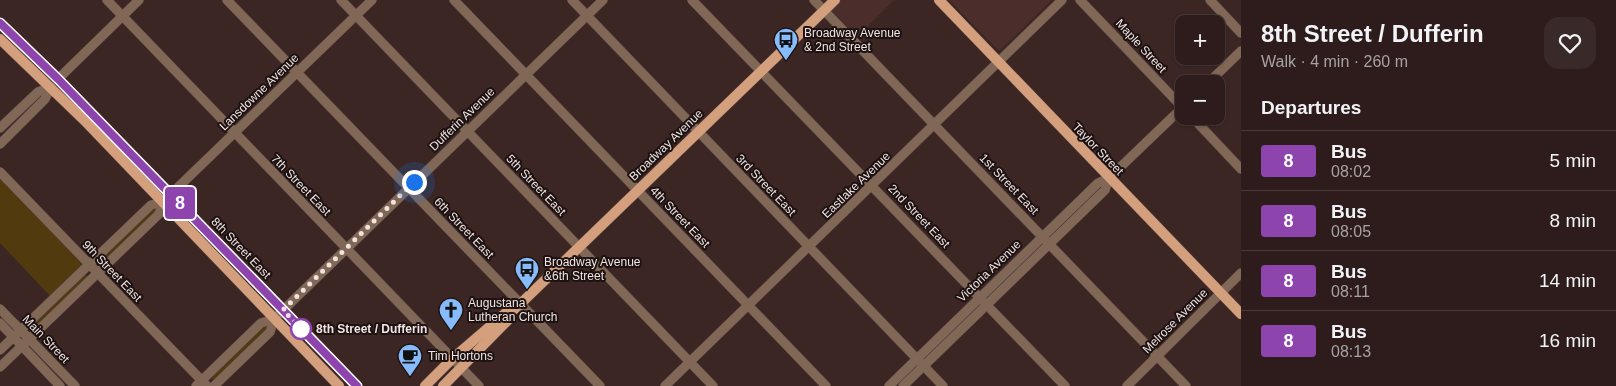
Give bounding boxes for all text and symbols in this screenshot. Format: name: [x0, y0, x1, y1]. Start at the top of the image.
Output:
map controls: [1175, 15, 1225, 125]
button: +: [1175, 15, 1225, 65]
street label: Maple Street: [1113, 16, 1170, 76]
button: heart: [1544, 17, 1596, 69]
text: 8th Street / Dufferin: [1261, 20, 1484, 47]
place label: Broadway Avenue & 2nd Street: [804, 26, 901, 54]
bus stop icon: Broadway Avenue & 2nd Street: [773, 27, 799, 61]
street label: Lansdowne Avenue: [217, 50, 302, 133]
text: Walk · 4 min · 260 m: [1261, 53, 1408, 70]
button: −: [1175, 75, 1225, 125]
street label: Dufferin Avenue: [427, 84, 498, 154]
text: Departures: [1261, 97, 1361, 118]
street label: Broadway Avenue: [626, 106, 706, 184]
street label: Taylor Street: [1070, 120, 1127, 179]
text: Bus: [1331, 141, 1367, 162]
street label: Eastlake Avenue: [819, 149, 893, 221]
text: 5 min: [1550, 150, 1596, 171]
street label: 3rd Street East: [733, 151, 799, 219]
street label: 1st Street East: [977, 151, 1042, 218]
text: 8: [1283, 151, 1294, 171]
street label: 7th Street East: [268, 152, 334, 219]
street label: 5th Street East: [503, 152, 569, 219]
text: 08:02: [1331, 163, 1371, 180]
your location: [402, 170, 427, 195]
street label: 2nd Street East: [885, 181, 953, 251]
street label: 4th Street East: [647, 184, 713, 251]
line badge: 8: [164, 187, 196, 219]
text: 8: [175, 193, 185, 213]
street label: 6th Street East: [431, 195, 497, 262]
text: Bus: [1331, 201, 1367, 222]
text: 8 min: [1550, 210, 1596, 231]
text: 8: [1283, 211, 1294, 231]
street label: 8th Street East: [208, 215, 274, 282]
text: 08:05: [1331, 223, 1371, 240]
street label: Victoria Avenue: [954, 237, 1024, 305]
street label: 9th Street East: [79, 238, 145, 305]
place label: Broadway Avenue &6th Street: [544, 255, 641, 283]
bus stop icon: Broadway Avenue &6th Street: [514, 256, 540, 290]
text: Bus: [1331, 261, 1367, 282]
text: 14 min: [1539, 270, 1596, 291]
text: 8: [1283, 271, 1294, 291]
text: 08:11: [1331, 283, 1370, 300]
street label: Melrose Avenue: [1140, 285, 1211, 356]
place label: Augustana Lutheran Church: [468, 296, 557, 324]
church icon: Augustana Lutheran Church: [438, 297, 464, 331]
street label: Main Street: [20, 312, 73, 366]
marker: 8th Street / Dufferin: [290, 318, 312, 340]
text: Bus: [1331, 321, 1367, 342]
place label: 8th Street / Dufferin: [316, 322, 427, 336]
text: 16 min: [1539, 330, 1596, 351]
text: 8: [1283, 331, 1294, 351]
cafe icon: Tim Hortons: [397, 343, 423, 377]
text: 08:13: [1331, 343, 1371, 360]
place label: Tim Hortons: [428, 349, 493, 363]

